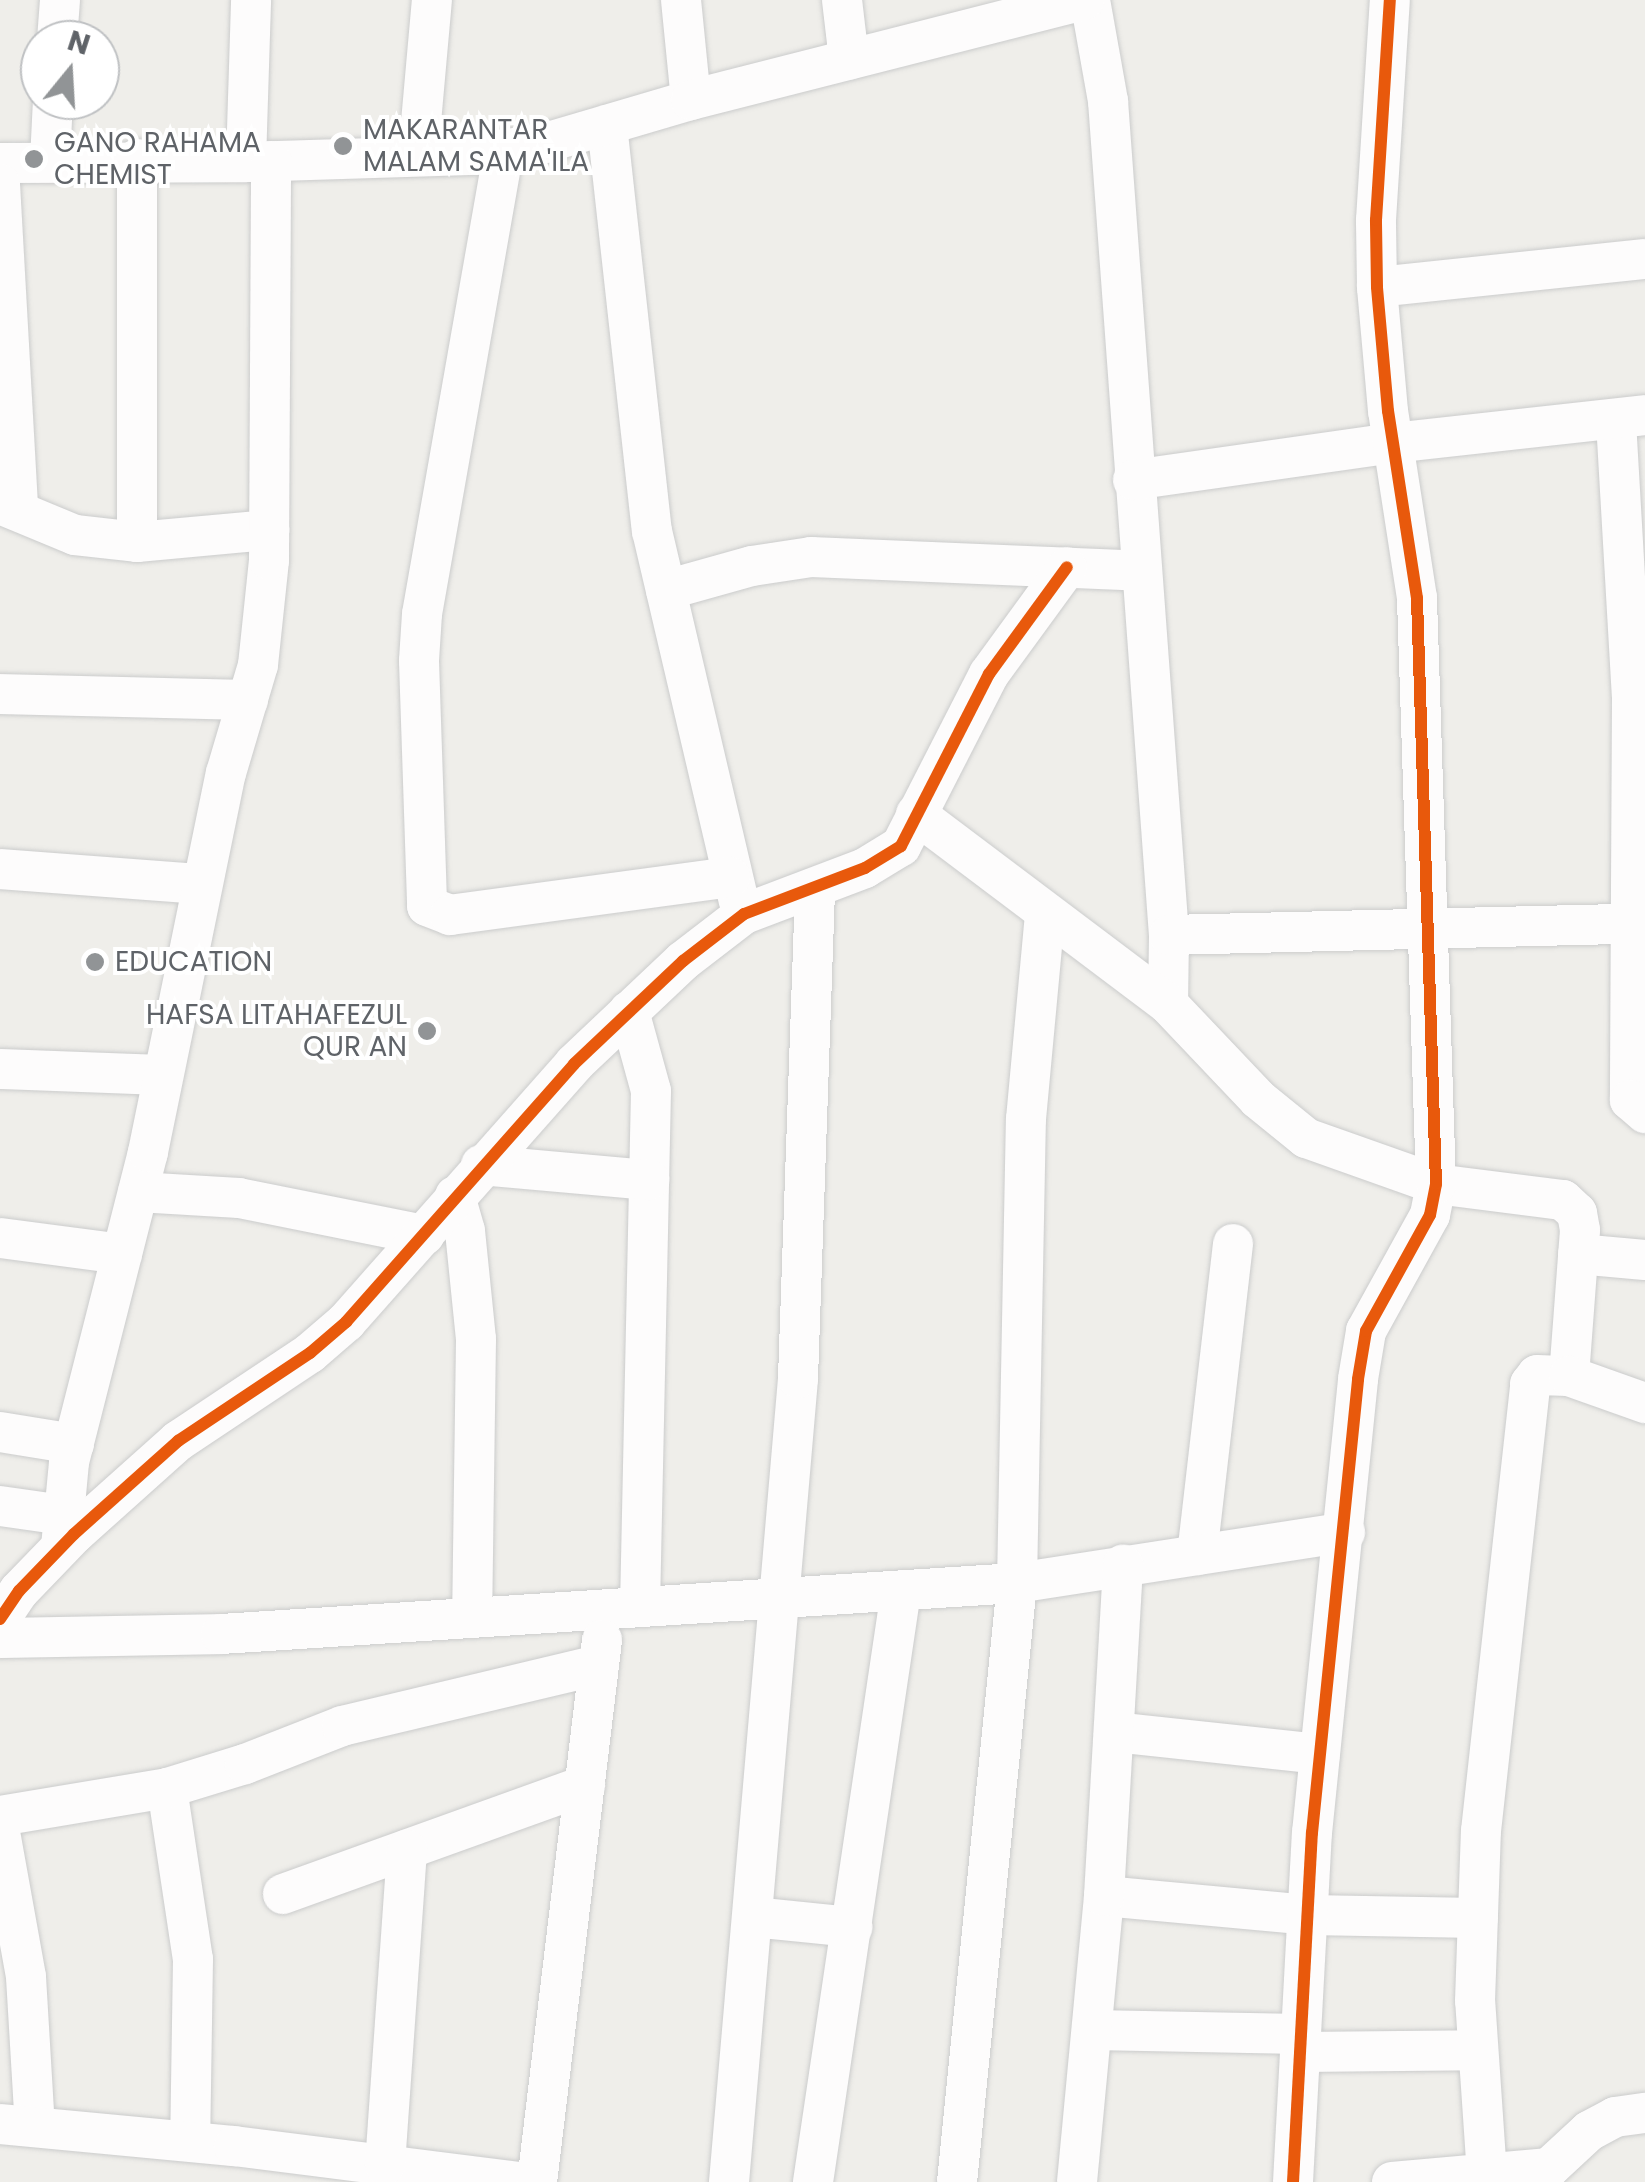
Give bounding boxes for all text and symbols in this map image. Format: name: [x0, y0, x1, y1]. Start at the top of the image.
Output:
north arrow: [20, 20, 120, 120]
text: N: [63, 21, 95, 65]
place label: MAKARANTAR MALAM SAMA'ILA: [363, 113, 589, 179]
place label: GANO RAHAMA CHEMIST: [54, 126, 261, 192]
marker: MAKARANTAR MALAM SAMA'ILA: [332, 135, 354, 157]
marker: GANO RAHAMA CHEMIST: [23, 148, 45, 170]
place label: EDUCATION: [115, 945, 272, 979]
marker: EDUCATION: [84, 951, 106, 973]
place label: HAFSA LITAHAFEZUL QUR AN: [146, 998, 407, 1064]
marker: HAFSA LITAHAFEZUL QUR AN: [416, 1020, 438, 1042]

